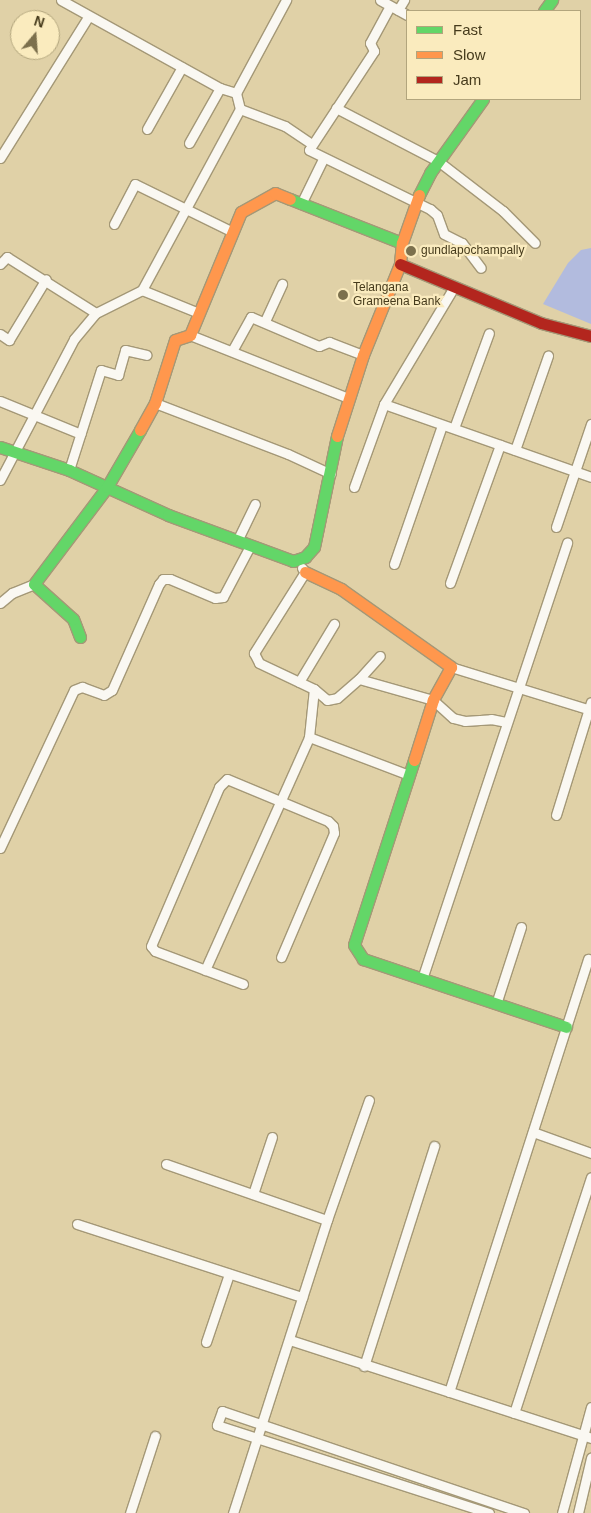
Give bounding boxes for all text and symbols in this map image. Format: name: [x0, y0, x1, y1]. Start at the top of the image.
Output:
north arrow: [10, 10, 60, 60]
legend: [406, 10, 581, 100]
text: N: [32, 13, 47, 31]
text: Fast: [453, 21, 482, 38]
text: Slow: [453, 46, 486, 63]
text: Jam: [453, 71, 481, 88]
place label: gundlapochampally: [421, 244, 524, 258]
marker: gundlapochampally: [405, 245, 417, 257]
place label: Telangana Grameena Bank: [353, 281, 440, 309]
marker: Telangana Grameena Bank: [337, 289, 349, 301]

